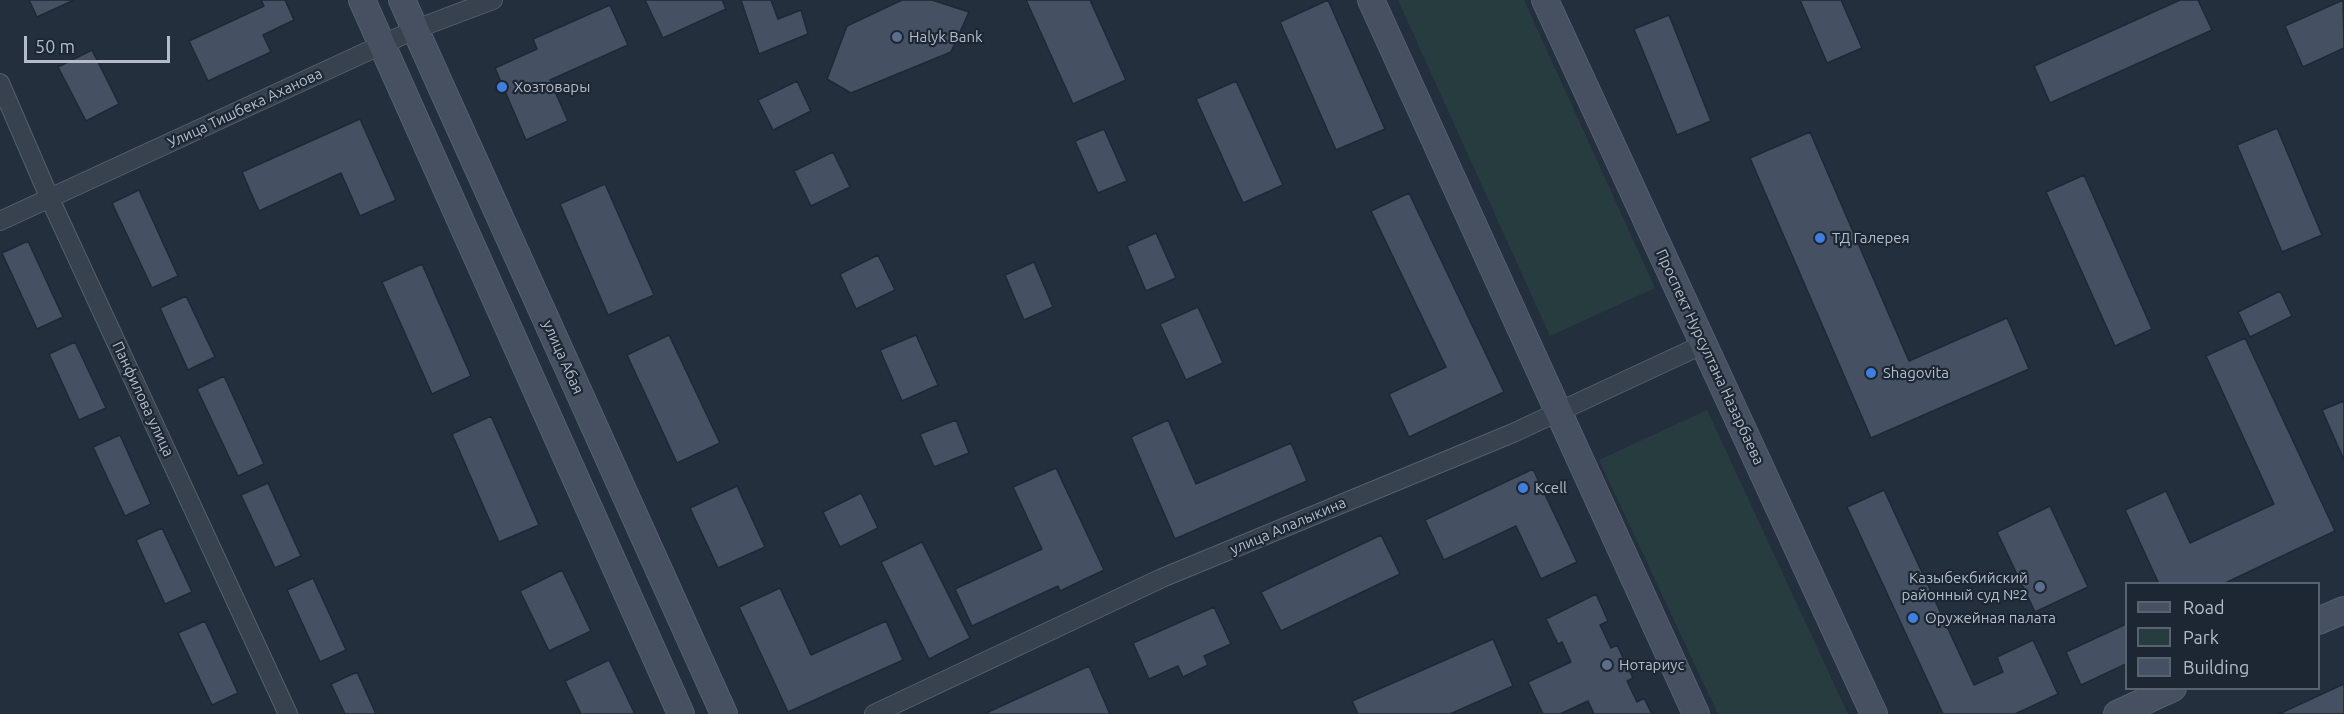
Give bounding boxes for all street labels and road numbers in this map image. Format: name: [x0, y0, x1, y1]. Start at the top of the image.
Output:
street label: Улица Тишбека Аханова: [165, 64, 325, 152]
street label: Проспект Нурсултана Назарбаева: [1652, 246, 1768, 468]
street label: улица Абая: [539, 317, 587, 397]
street label: Панфилова улица: [108, 339, 178, 459]
street label: улица Алалыкина: [1227, 493, 1349, 559]

